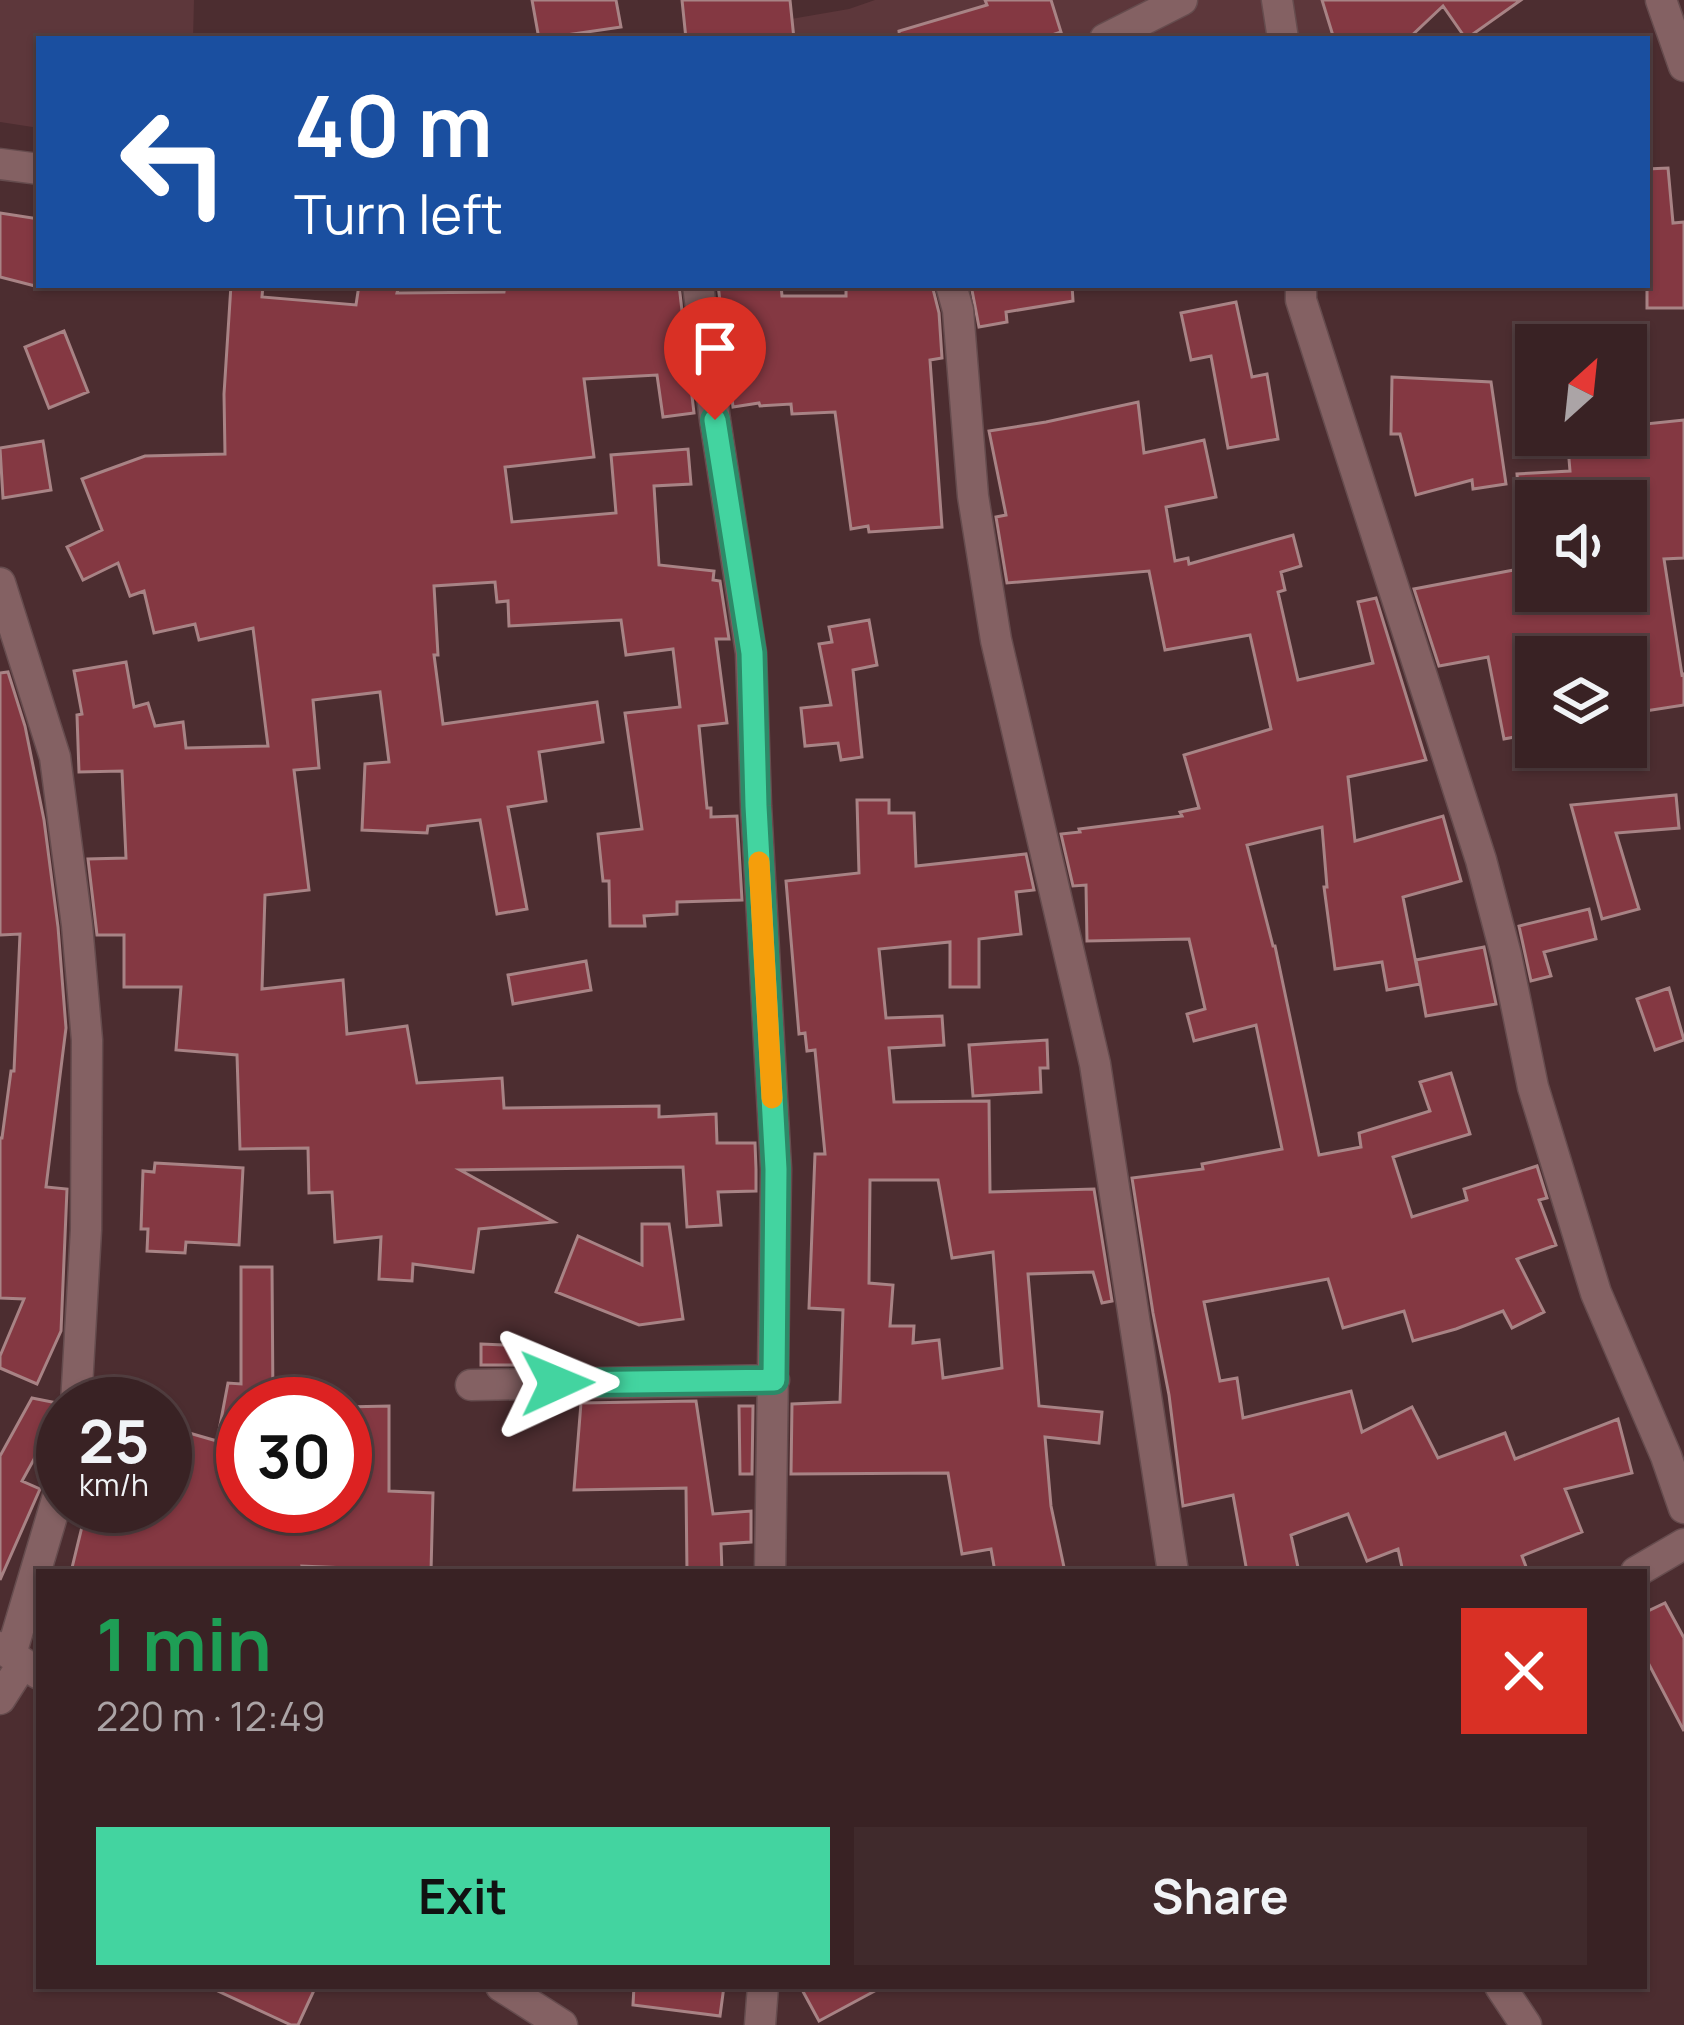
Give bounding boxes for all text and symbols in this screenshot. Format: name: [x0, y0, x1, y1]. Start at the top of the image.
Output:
text: 40 m: [294, 67, 493, 182]
icon: left: [96, 84, 252, 240]
text: Turn left: [294, 176, 503, 250]
pin: [664, 297, 766, 420]
icon: arrive: [682, 315, 748, 381]
north arrow: [1515, 324, 1647, 456]
map controls: [1515, 324, 1647, 768]
button: sound: [1515, 480, 1647, 612]
button: layers: [1515, 636, 1647, 768]
position arrow: [494, 1320, 620, 1446]
speed limit sign: 30: [216, 1377, 372, 1533]
text: 25: [79, 1399, 149, 1481]
text: km/h: [79, 1464, 149, 1505]
text: 1 min: [96, 1594, 272, 1693]
button: close: [1461, 1608, 1587, 1734]
text: 220 m · 12:49: [96, 1689, 325, 1743]
button: Exit: [96, 1827, 830, 1965]
button: Share: [854, 1827, 1587, 1965]

